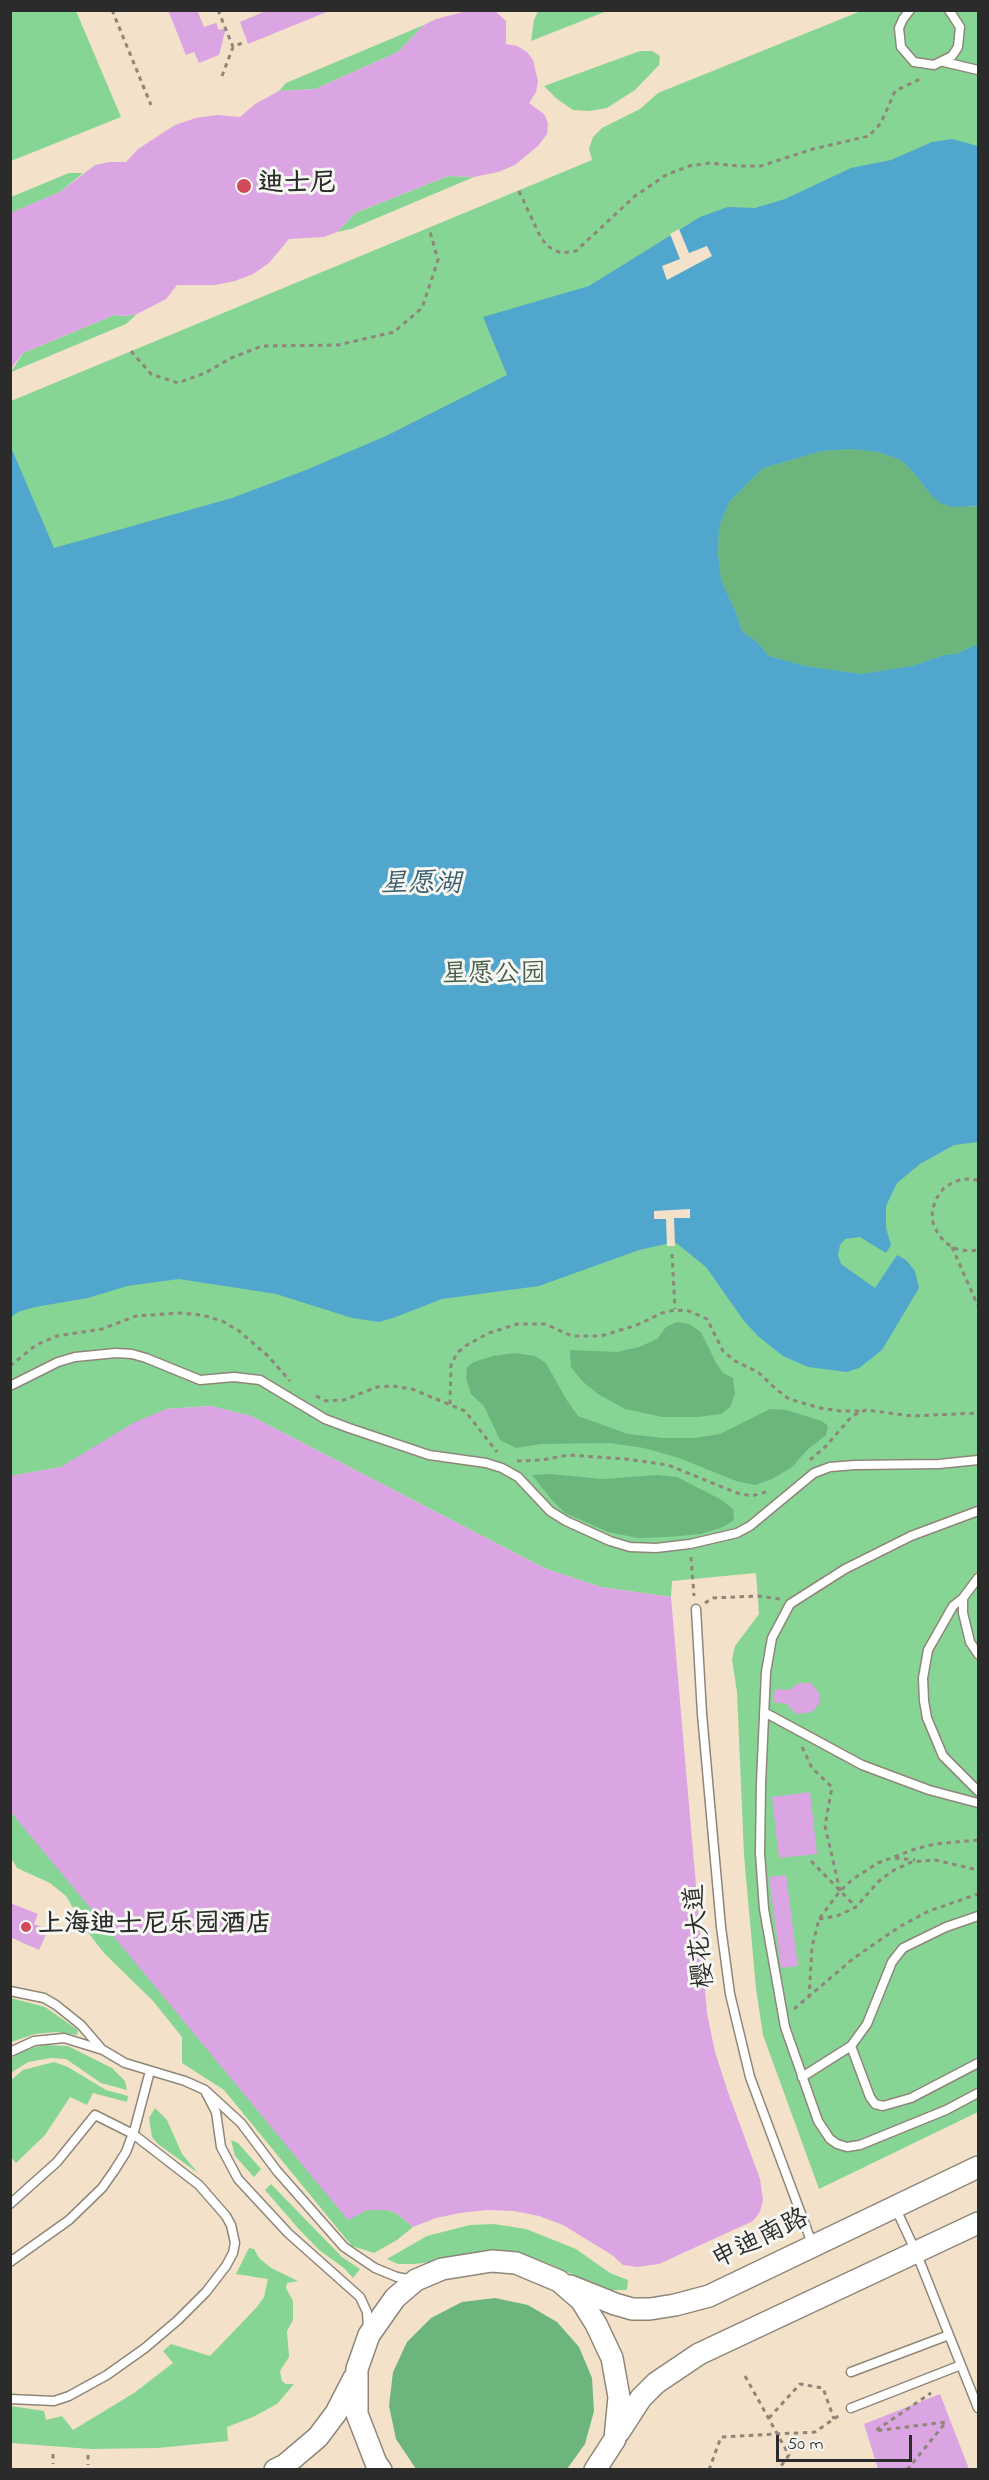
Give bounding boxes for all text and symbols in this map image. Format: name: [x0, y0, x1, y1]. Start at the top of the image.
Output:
place label: 迪士尼: [258, 170, 336, 202]
marker: 迪士尼: [235, 177, 253, 195]
water label: 星愿湖: [381, 871, 461, 903]
park label: 星愿公园: [442, 961, 546, 993]
street label: 樱花大道: [681, 1883, 723, 1989]
place label: 上海迪士尼乐园酒店: [38, 1911, 272, 1943]
marker: 上海迪士尼乐园酒店: [19, 1920, 33, 1934]
street label: 申迪南路: [707, 2204, 815, 2278]
scale bar: [779, 2423, 916, 2461]
text: 50 m: [787, 2432, 824, 2458]

